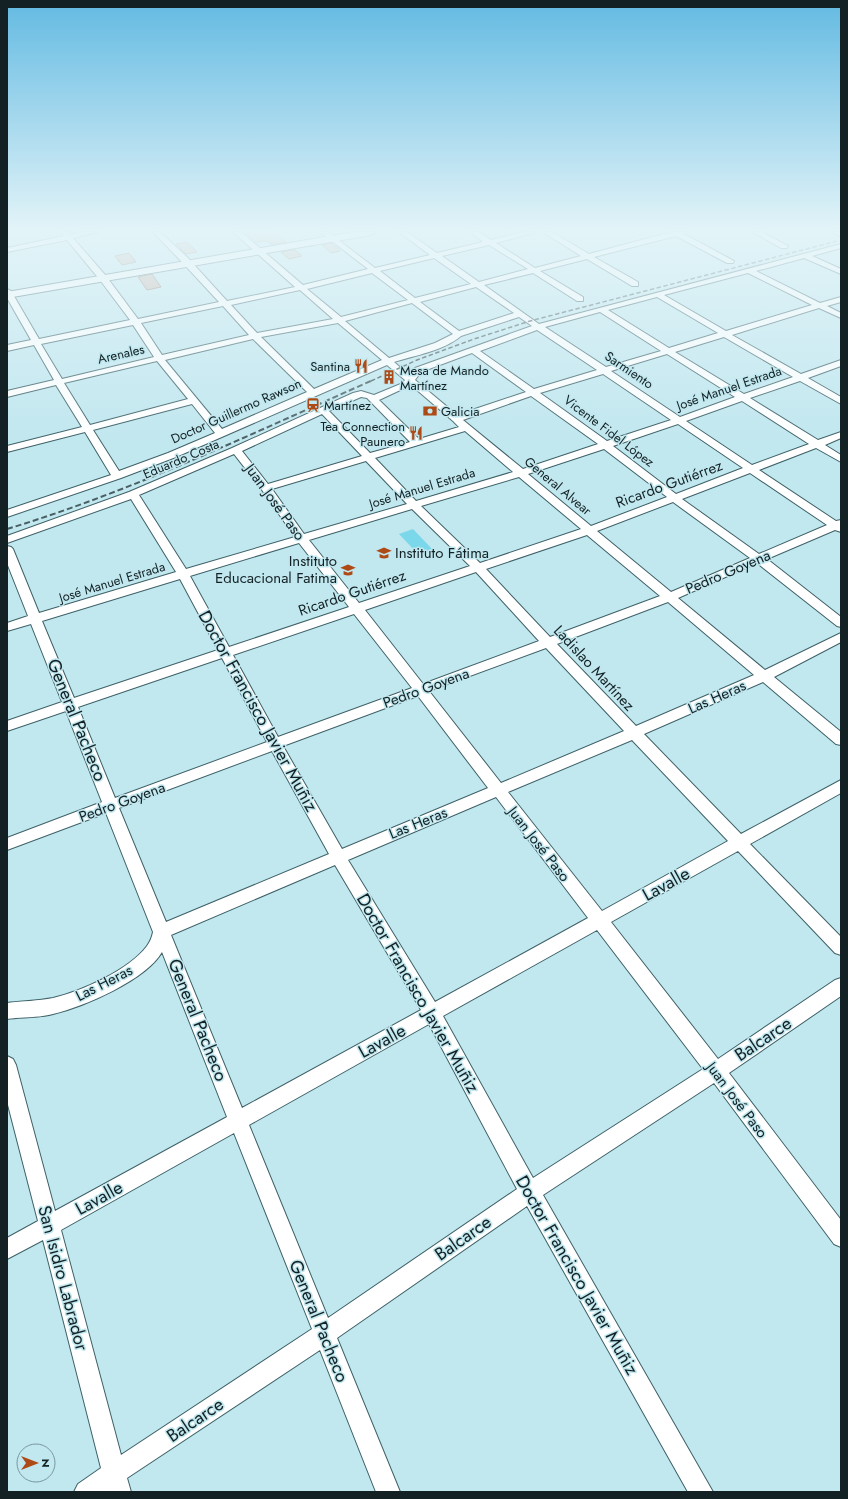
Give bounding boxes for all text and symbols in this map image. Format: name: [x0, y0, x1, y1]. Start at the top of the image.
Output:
street label: Arenales: [96, 339, 146, 369]
street label: Sarmiento: [601, 347, 657, 393]
place label: Santina: [310, 357, 350, 376]
restaurant icon: Santina: [353, 358, 369, 374]
place label: Mesa de Mando Martínez: [400, 361, 489, 395]
street label: José Manuel Estrada: [672, 361, 784, 416]
building icon: Mesa de Mando Martínez: [381, 369, 397, 385]
street label: Doctor Guillermo Rawson: [168, 374, 304, 448]
street label: Vicente Fidel López: [560, 391, 658, 471]
place label: Martínez: [324, 396, 371, 415]
station icon: Martínez: [305, 397, 321, 413]
place label: Galicia: [441, 402, 480, 421]
bank icon: Galicia: [422, 403, 438, 419]
place label: Tea Connection Paunero: [320, 417, 405, 451]
restaurant icon: Tea Connection Paunero: [408, 425, 424, 441]
street label: Eduardo Costa: [140, 434, 222, 484]
street label: General Alvear: [520, 452, 596, 520]
street label: Ricardo Gutiérrez: [612, 454, 726, 514]
street label: Juan José Paso: [238, 457, 310, 545]
street label: José Manuel Estrada: [365, 463, 477, 514]
place label: Instituto Fátima: [395, 542, 489, 564]
street label: Pedro Goyena: [682, 544, 774, 600]
school or university icon: Instituto Fátima: [376, 545, 392, 561]
place label: Instituto Educacional Fatima: [215, 550, 337, 589]
street label: José Manuel Estrada: [55, 557, 167, 608]
school or university icon: Instituto Educacional Fatima: [340, 562, 356, 578]
street label: Ricardo Gutiérrez: [295, 564, 409, 622]
street label: Doctor Francisco Javier Muñiz: [192, 606, 325, 817]
street label: Ladislao Martínez: [548, 620, 640, 716]
street label: General Pacheco: [41, 655, 113, 785]
street label: Pedro Goyena: [380, 662, 472, 714]
street label: Las Heras: [684, 674, 750, 720]
street label: Pedro Goyena: [76, 776, 168, 828]
street label: Juan José Paso: [501, 800, 575, 886]
street label: Las Heras: [385, 801, 451, 845]
street label: Lavalle: [637, 860, 695, 908]
street label: Doctor Francisco Javier Muñiz: [350, 888, 486, 1098]
street label: General Pacheco: [162, 955, 234, 1085]
street label: Las Heras: [72, 959, 136, 1007]
street label: Balcarce: [729, 1010, 797, 1068]
street label: Lavalle: [353, 1017, 411, 1065]
street label: Juan José Paso: [700, 1056, 773, 1143]
street label: Doctor Francisco Javier Muñiz: [509, 1170, 645, 1380]
street label: Lavalle: [70, 1174, 128, 1222]
street label: San Isidro Labrador: [31, 1203, 95, 1354]
street label: Balcarce: [429, 1209, 497, 1267]
street label: General Pacheco: [283, 1256, 355, 1386]
street label: Balcarce: [161, 1391, 229, 1449]
north arrow: [16, 1443, 56, 1483]
text: N: [38, 1459, 54, 1467]

